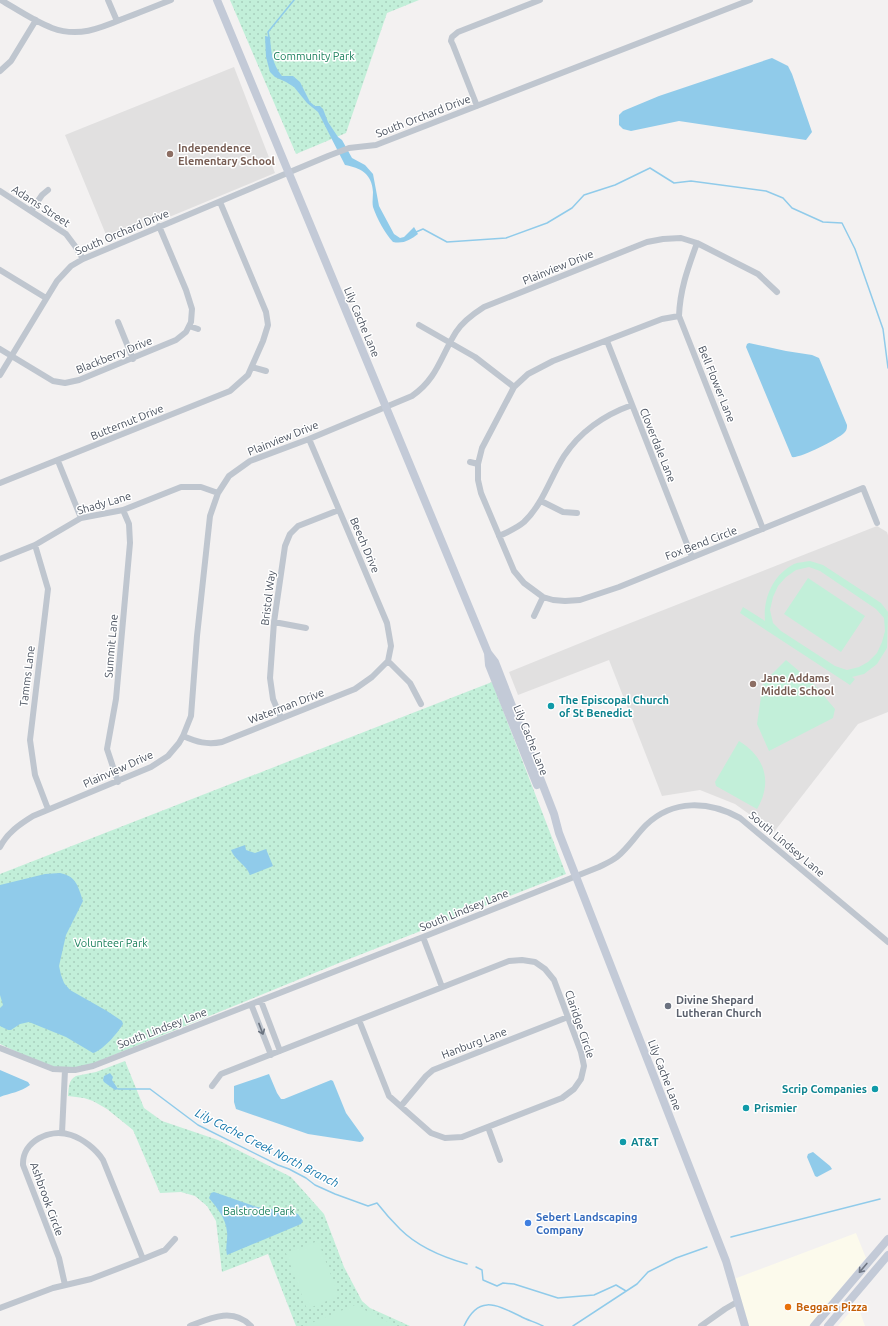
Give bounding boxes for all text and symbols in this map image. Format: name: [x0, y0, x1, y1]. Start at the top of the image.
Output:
park label: Community Park: [273, 50, 355, 62]
street label: South Orchard Drive: [374, 92, 472, 140]
place label: Independence Elementary School: [178, 142, 276, 167]
marker: Independence Elementary School: [165, 149, 175, 159]
street label: Adams Street: [10, 183, 73, 230]
street label: South Orchard Drive: [73, 207, 171, 257]
street label: Plainview Drive: [521, 247, 595, 287]
street label: Lily Cache Lane: [342, 285, 382, 359]
street label: Blackberry Drive: [74, 334, 154, 376]
street label: Bell Flower Lane: [696, 344, 738, 424]
street label: Butternut Drive: [89, 402, 165, 442]
street label: Cloverdale Lane: [638, 406, 678, 484]
street label: Plainview Drive: [246, 418, 320, 458]
street label: Shady Lane: [76, 490, 132, 516]
street label: Beech Drive: [348, 515, 382, 575]
street label: Fox Bend Circle: [663, 524, 739, 562]
street label: Bristol Way: [259, 569, 277, 626]
street label: Summit Lane: [102, 614, 120, 678]
street label: Tamms Lane: [17, 645, 37, 707]
place label: Jane Addams Middle School: [761, 672, 835, 697]
marker: Jane Addams Middle School: [748, 679, 758, 689]
street label: Waterman Drive: [246, 686, 326, 726]
place label: The Episcopal Church of St Benedict: [559, 694, 669, 719]
marker: The Episcopal Church of St Benedict: [546, 701, 556, 711]
street label: Lily Cache Lane: [511, 703, 551, 777]
street label: Plainview Drive: [81, 748, 155, 790]
street label: South Lindsey Lane: [747, 809, 827, 879]
street label: South Lindsey Lane: [418, 887, 510, 933]
park label: Volunteer Park: [74, 937, 148, 949]
street label: Claridge Circle: [563, 988, 597, 1060]
place label: Divine Shepard Lutheran Church: [676, 994, 762, 1019]
marker: Divine Shepard Lutheran Church: [663, 1001, 673, 1011]
street label: South Lindsey Lane: [116, 1005, 208, 1051]
one-way arrow: [258, 1023, 266, 1035]
street label: Hanburg Lane: [440, 1025, 508, 1061]
street label: Lily Cache Lane: [646, 1038, 684, 1112]
place label: Scrip Companies: [782, 1083, 867, 1095]
marker: Scrip Companies: [870, 1084, 880, 1094]
place label: Prismier: [754, 1102, 798, 1114]
marker: Prismier: [741, 1103, 751, 1113]
water label: Lily Cache Creek North Branch: [193, 1106, 341, 1190]
place label: AT&T: [631, 1136, 659, 1148]
marker: AT&T: [618, 1137, 628, 1147]
street label: Ashbrook Circle: [28, 1161, 66, 1237]
park label: Balstrode Park: [223, 1205, 295, 1217]
place label: Sebert Landscaping Company: [536, 1211, 637, 1236]
marker: Sebert Landscaping Company: [523, 1218, 533, 1228]
one-way arrow: [858, 1263, 867, 1274]
place label: Beggars Pizza: [796, 1301, 868, 1313]
marker: Beggars Pizza: [783, 1302, 793, 1312]

